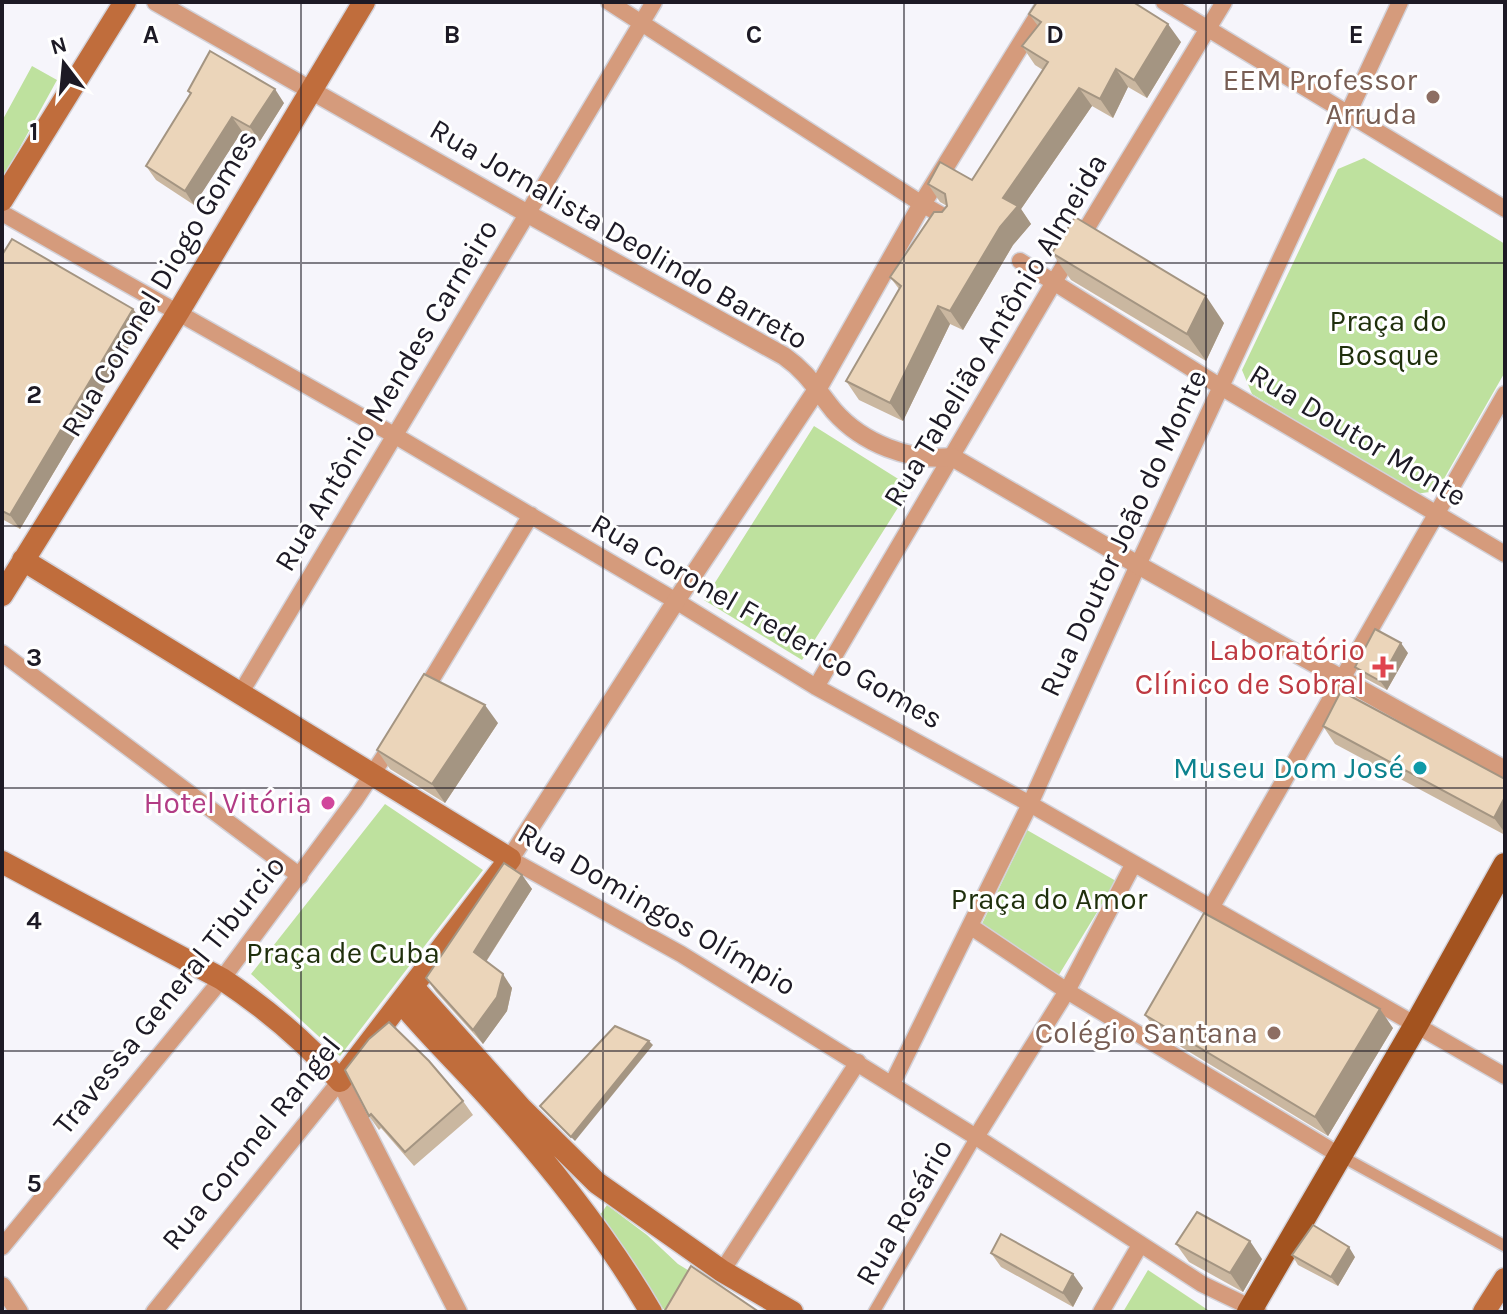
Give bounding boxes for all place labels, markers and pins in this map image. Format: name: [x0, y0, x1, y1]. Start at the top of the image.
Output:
place label: EEM Professor Arruda: [1222, 62, 1417, 132]
marker: EEM Professor Arruda: [1424, 88, 1442, 106]
place label: Laboratório Clínico de Sobral: [1135, 632, 1365, 702]
marker: Laboratório Clínico de Sobral: [1372, 656, 1394, 678]
place label: Museu Dom José: [1173, 750, 1404, 786]
marker: Museu Dom José: [1411, 759, 1429, 777]
place label: Hotel Vitória: [144, 785, 312, 821]
marker: Hotel Vitória: [319, 794, 337, 812]
place label: Colégio Santana: [1035, 1015, 1258, 1051]
marker: Colégio Santana: [1265, 1024, 1283, 1042]

